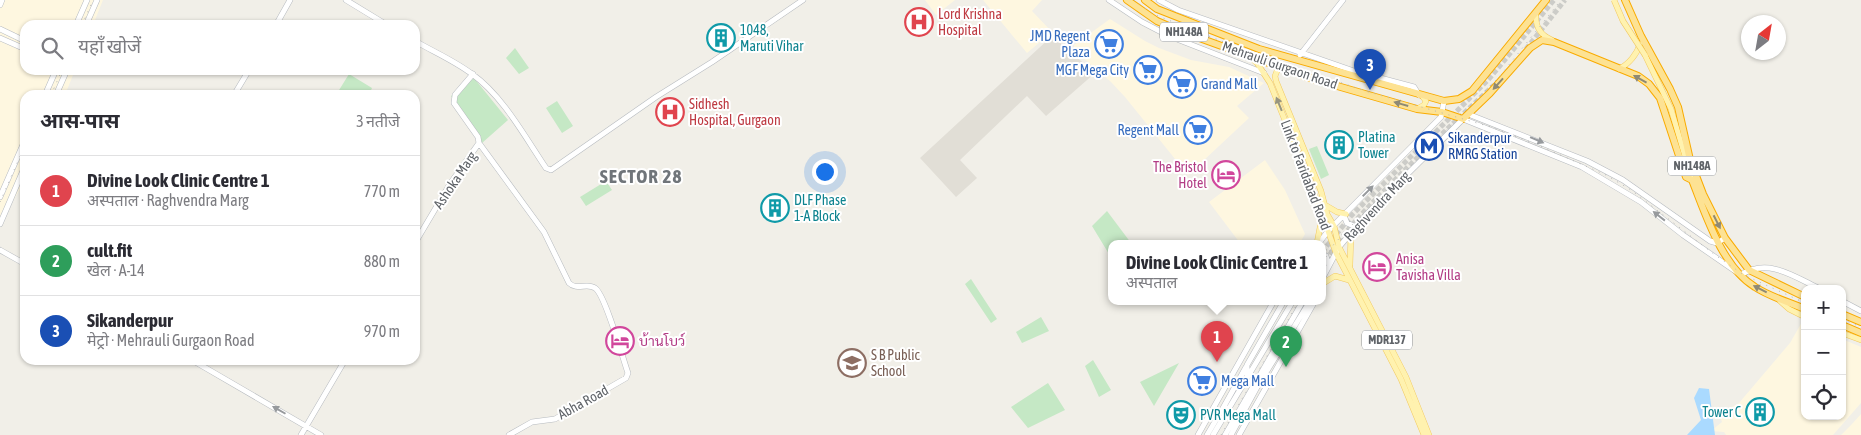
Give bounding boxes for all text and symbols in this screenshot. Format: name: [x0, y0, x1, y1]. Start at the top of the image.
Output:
place label: Lord Krishna Hospital: [938, 6, 1002, 38]
hospital icon: Lord Krishna Hospital: [904, 7, 934, 37]
north arrow: [1741, 15, 1786, 60]
search box: [20, 20, 420, 75]
place label: 1048, Maruti Vihar: [740, 22, 804, 54]
road number: NH148A: [1160, 22, 1208, 42]
building icon: 1048, Maruti Vihar: [706, 23, 736, 53]
place label: JMD Regent Plaza: [1030, 28, 1090, 60]
supermarket icon: JMD Regent Plaza: [1094, 29, 1124, 59]
icon: search: [38, 34, 66, 62]
text: यहाँ खोजें: [78, 35, 141, 57]
street label: Mehrauli Gurgaon Road: [1220, 38, 1340, 92]
pin: 3: [1354, 49, 1386, 90]
supermarket icon: MGF Mega City: [1133, 55, 1163, 85]
place label: MGF Mega City: [1055, 62, 1129, 78]
supermarket icon: Grand Mall: [1167, 69, 1197, 99]
one-way arrow: [1633, 74, 1646, 83]
place label: Grand Mall: [1201, 76, 1258, 92]
one-way arrow: [1492, 78, 1503, 91]
place label: Sidhesh Hospital, Gurgaon: [689, 96, 781, 128]
hospital icon: Sidhesh Hospital, Gurgaon: [655, 97, 685, 127]
one-way arrow: [1275, 97, 1282, 112]
one-way arrow: [1393, 100, 1408, 108]
text: आस-पास: [40, 108, 119, 132]
text: 3 नतीजे: [356, 112, 400, 130]
supermarket icon: Regent Mall: [1183, 115, 1213, 145]
street label: Link to Faridabad Road: [1278, 118, 1334, 232]
place label: Regent Mall: [1117, 122, 1179, 138]
place label: Platina Tower: [1358, 129, 1396, 161]
building icon: Platina Tower: [1324, 130, 1354, 160]
place label: Sikanderpur RMRG Station: [1448, 130, 1518, 162]
metro station icon: Sikanderpur RMRG Station: [1414, 131, 1444, 161]
one-way arrow: [1530, 137, 1544, 145]
street label: Ashoka Marg: [430, 148, 480, 212]
road number: NH148A: [1668, 157, 1716, 176]
your location: [812, 159, 838, 185]
place label: The Bristol Hotel: [1153, 159, 1207, 191]
hotel icon: The Bristol Hotel: [1211, 160, 1241, 190]
district label: SECTOR 28: [600, 165, 682, 187]
street label: Raghvendra Marg: [1341, 168, 1413, 244]
text: Divine Look Clinic Centre 1: [87, 169, 270, 191]
text: 1: [52, 182, 60, 200]
text: 770 m: [364, 182, 400, 200]
one-way arrow: [1362, 186, 1374, 198]
text: अस्पताल · Raghvendra Marg: [87, 191, 249, 209]
place label: DLF Phase 1-A Block: [794, 192, 846, 224]
building icon: DLF Phase 1-A Block: [760, 193, 790, 223]
one-way arrow: [1653, 210, 1666, 221]
one-way arrow: [1713, 214, 1721, 229]
text: cult.fit: [87, 239, 132, 261]
popup: [1108, 240, 1326, 305]
text: Divine Look Clinic Centre 1: [1126, 251, 1308, 273]
place label: Anisa Tavisha Villa: [1396, 251, 1461, 283]
text: 2: [52, 252, 60, 270]
text: 880 m: [364, 252, 400, 270]
hotel icon: Anisa Tavisha Villa: [1362, 252, 1392, 282]
text: खेल · A-14: [87, 261, 145, 279]
text: अस्पताल: [1126, 273, 1177, 291]
one-way arrow: [1753, 285, 1768, 293]
map controls: [1801, 285, 1846, 420]
button: +: [1801, 285, 1846, 330]
text: Sikanderpur: [87, 309, 173, 331]
pin: 1: [1201, 321, 1233, 362]
text: 3: [52, 322, 60, 340]
text: 970 m: [364, 322, 400, 340]
hotel icon: บ้านโบว์: [605, 326, 635, 356]
pin: 2: [1270, 326, 1302, 367]
road number: MDR137: [1362, 330, 1412, 350]
button: −: [1801, 330, 1846, 375]
text: मेट्रो · Mehrauli Gurgaon Road: [87, 331, 254, 349]
place label: บ้านโบว์: [639, 332, 685, 349]
place label: S B Public School: [871, 347, 921, 379]
school or university icon: S B Public School: [837, 348, 867, 378]
supermarket icon: Mega Mall: [1187, 366, 1217, 396]
place label: Mega Mall: [1221, 373, 1275, 389]
button: locate: [1801, 375, 1846, 420]
street label: Abha Road: [555, 382, 611, 422]
building icon: Tower C: [1745, 397, 1775, 427]
theatre icon: PVR Mega Mall: [1166, 400, 1196, 430]
place label: Tower C: [1702, 404, 1742, 420]
one-way arrow: [273, 406, 286, 415]
place label: PVR Mega Mall: [1200, 407, 1276, 423]

